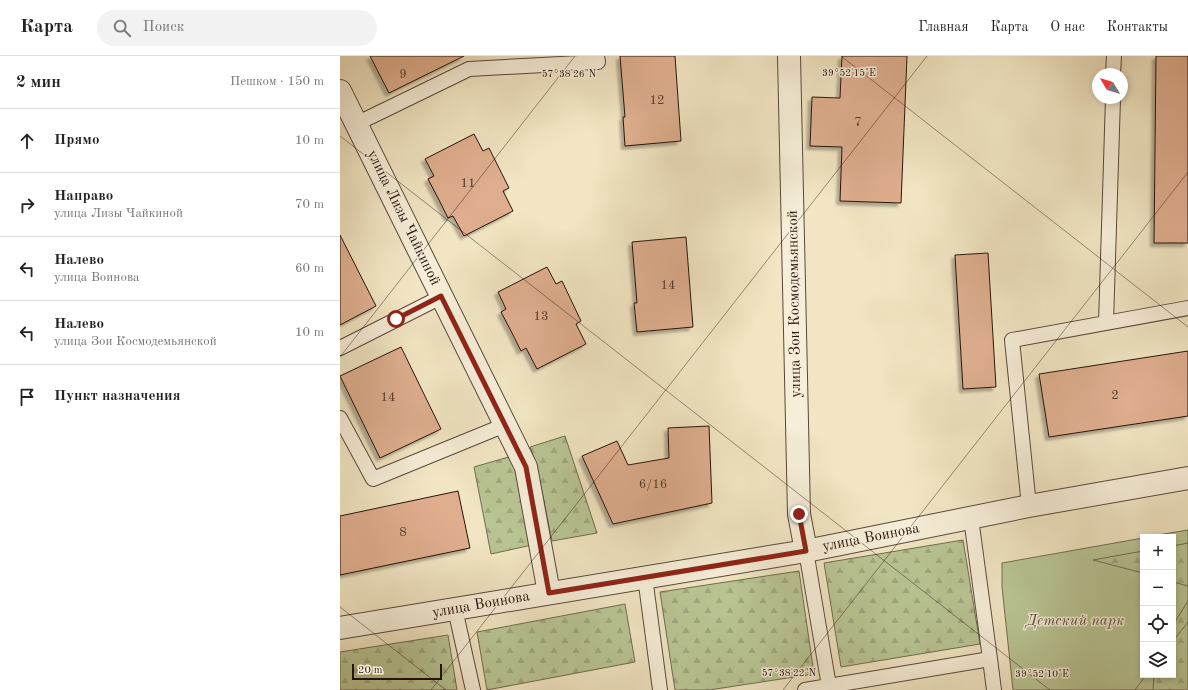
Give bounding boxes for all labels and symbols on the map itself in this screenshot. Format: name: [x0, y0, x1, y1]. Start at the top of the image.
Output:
house number: 9: [399, 68, 407, 81]
text: 39°52'15"E: [822, 68, 876, 78]
north arrow: [1092, 68, 1128, 104]
text: 57°38'26"N: [542, 69, 597, 79]
house number: 12: [649, 94, 665, 107]
house number: 7: [854, 116, 862, 129]
street label: улица Лизы Чайкиной: [364, 148, 442, 288]
house number: 11: [460, 177, 476, 190]
street label: улица Зои Космодемьянской: [786, 210, 804, 398]
house number: 14: [660, 279, 676, 292]
route start: [387, 310, 405, 328]
house number: 13: [533, 310, 549, 323]
house number: 2: [1111, 389, 1119, 402]
house number: 14: [380, 391, 396, 404]
house number: 6/16: [639, 478, 667, 491]
route end: [790, 505, 808, 523]
street label: улица Воинова: [821, 521, 921, 555]
house number: 8: [399, 526, 407, 539]
street label: улица Воинова: [431, 589, 531, 621]
park label: Детский парк: [1024, 614, 1124, 629]
scale bar: [352, 662, 442, 681]
text: 57°38'22"N: [762, 668, 817, 678]
text: 39°52'10"E: [1015, 669, 1069, 679]

